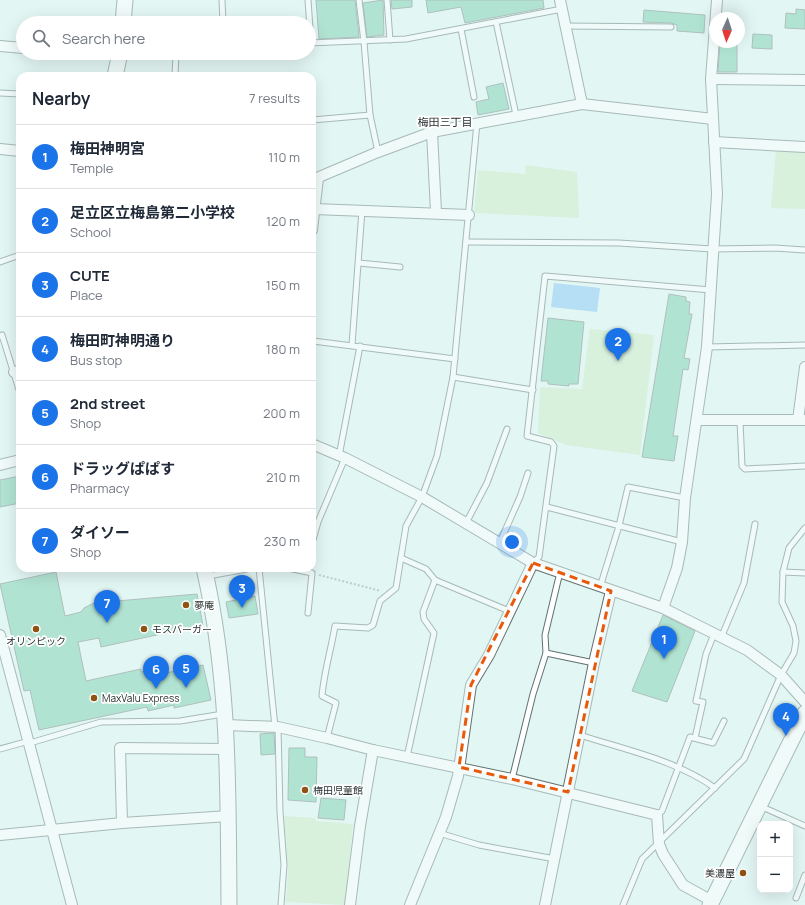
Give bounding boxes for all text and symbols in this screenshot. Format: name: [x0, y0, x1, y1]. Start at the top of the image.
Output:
north arrow: [709, 12, 745, 48]
search box: [16, 16, 316, 60]
icon: search: [30, 27, 52, 49]
text: Search here: [62, 28, 145, 49]
text: Nearby: [32, 87, 90, 110]
text: 7 results: [249, 89, 300, 107]
district label: 梅田三丁目: [418, 114, 473, 129]
text: 梅田神明宮: [70, 138, 145, 159]
text: 1: [42, 148, 48, 166]
text: 110 m: [268, 148, 300, 166]
text: Temple: [70, 159, 113, 177]
text: 足立区立梅島第二小学校: [70, 202, 235, 223]
text: 2: [41, 212, 49, 230]
text: 120 m: [266, 212, 300, 230]
text: School: [70, 223, 111, 241]
text: CUTE: [70, 265, 110, 286]
text: 3: [41, 276, 49, 294]
text: 150 m: [266, 276, 300, 294]
text: Place: [70, 286, 103, 304]
pin: 2: [605, 328, 631, 361]
text: 梅田町神明通り: [70, 330, 175, 351]
text: 4: [41, 340, 49, 358]
text: 180 m: [266, 340, 300, 358]
text: Bus stop: [70, 351, 122, 369]
text: 2nd street: [70, 393, 145, 414]
text: 5: [41, 404, 49, 422]
text: 200 m: [263, 404, 300, 422]
text: Shop: [70, 414, 101, 432]
text: ドラッグぱぱす: [70, 458, 175, 479]
text: 6: [41, 468, 49, 486]
text: 210 m: [266, 468, 300, 486]
text: Pharmacy: [70, 479, 130, 497]
text: ダイソー: [70, 522, 130, 543]
text: 7: [42, 532, 48, 550]
text: 230 m: [264, 532, 300, 550]
your location: [502, 532, 522, 552]
text: Shop: [70, 543, 101, 561]
pin: 3: [229, 575, 255, 608]
pin: 7: [94, 590, 120, 623]
place label: 夢庵: [194, 598, 214, 612]
marker: 夢庵: [181, 600, 191, 610]
place label: モスバーガー: [152, 622, 212, 636]
marker: オリンピック: [31, 624, 41, 634]
marker: モスバーガー: [139, 624, 149, 634]
pin: 1: [651, 626, 677, 659]
place label: オリンピック: [6, 634, 66, 648]
pin: 5: [173, 655, 199, 688]
pin: 6: [143, 656, 169, 689]
place label: MaxValu Express: [102, 691, 179, 705]
marker: MaxValu Express: [89, 693, 99, 703]
pin: 4: [773, 703, 799, 736]
place label: 梅田児童館: [313, 783, 363, 797]
marker: 梅田児童館: [300, 785, 310, 795]
map controls: [757, 821, 793, 893]
button: +: [757, 821, 793, 857]
button: −: [757, 857, 793, 893]
place label: 美濃屋: [705, 866, 735, 880]
marker: 美濃屋: [738, 868, 748, 878]

